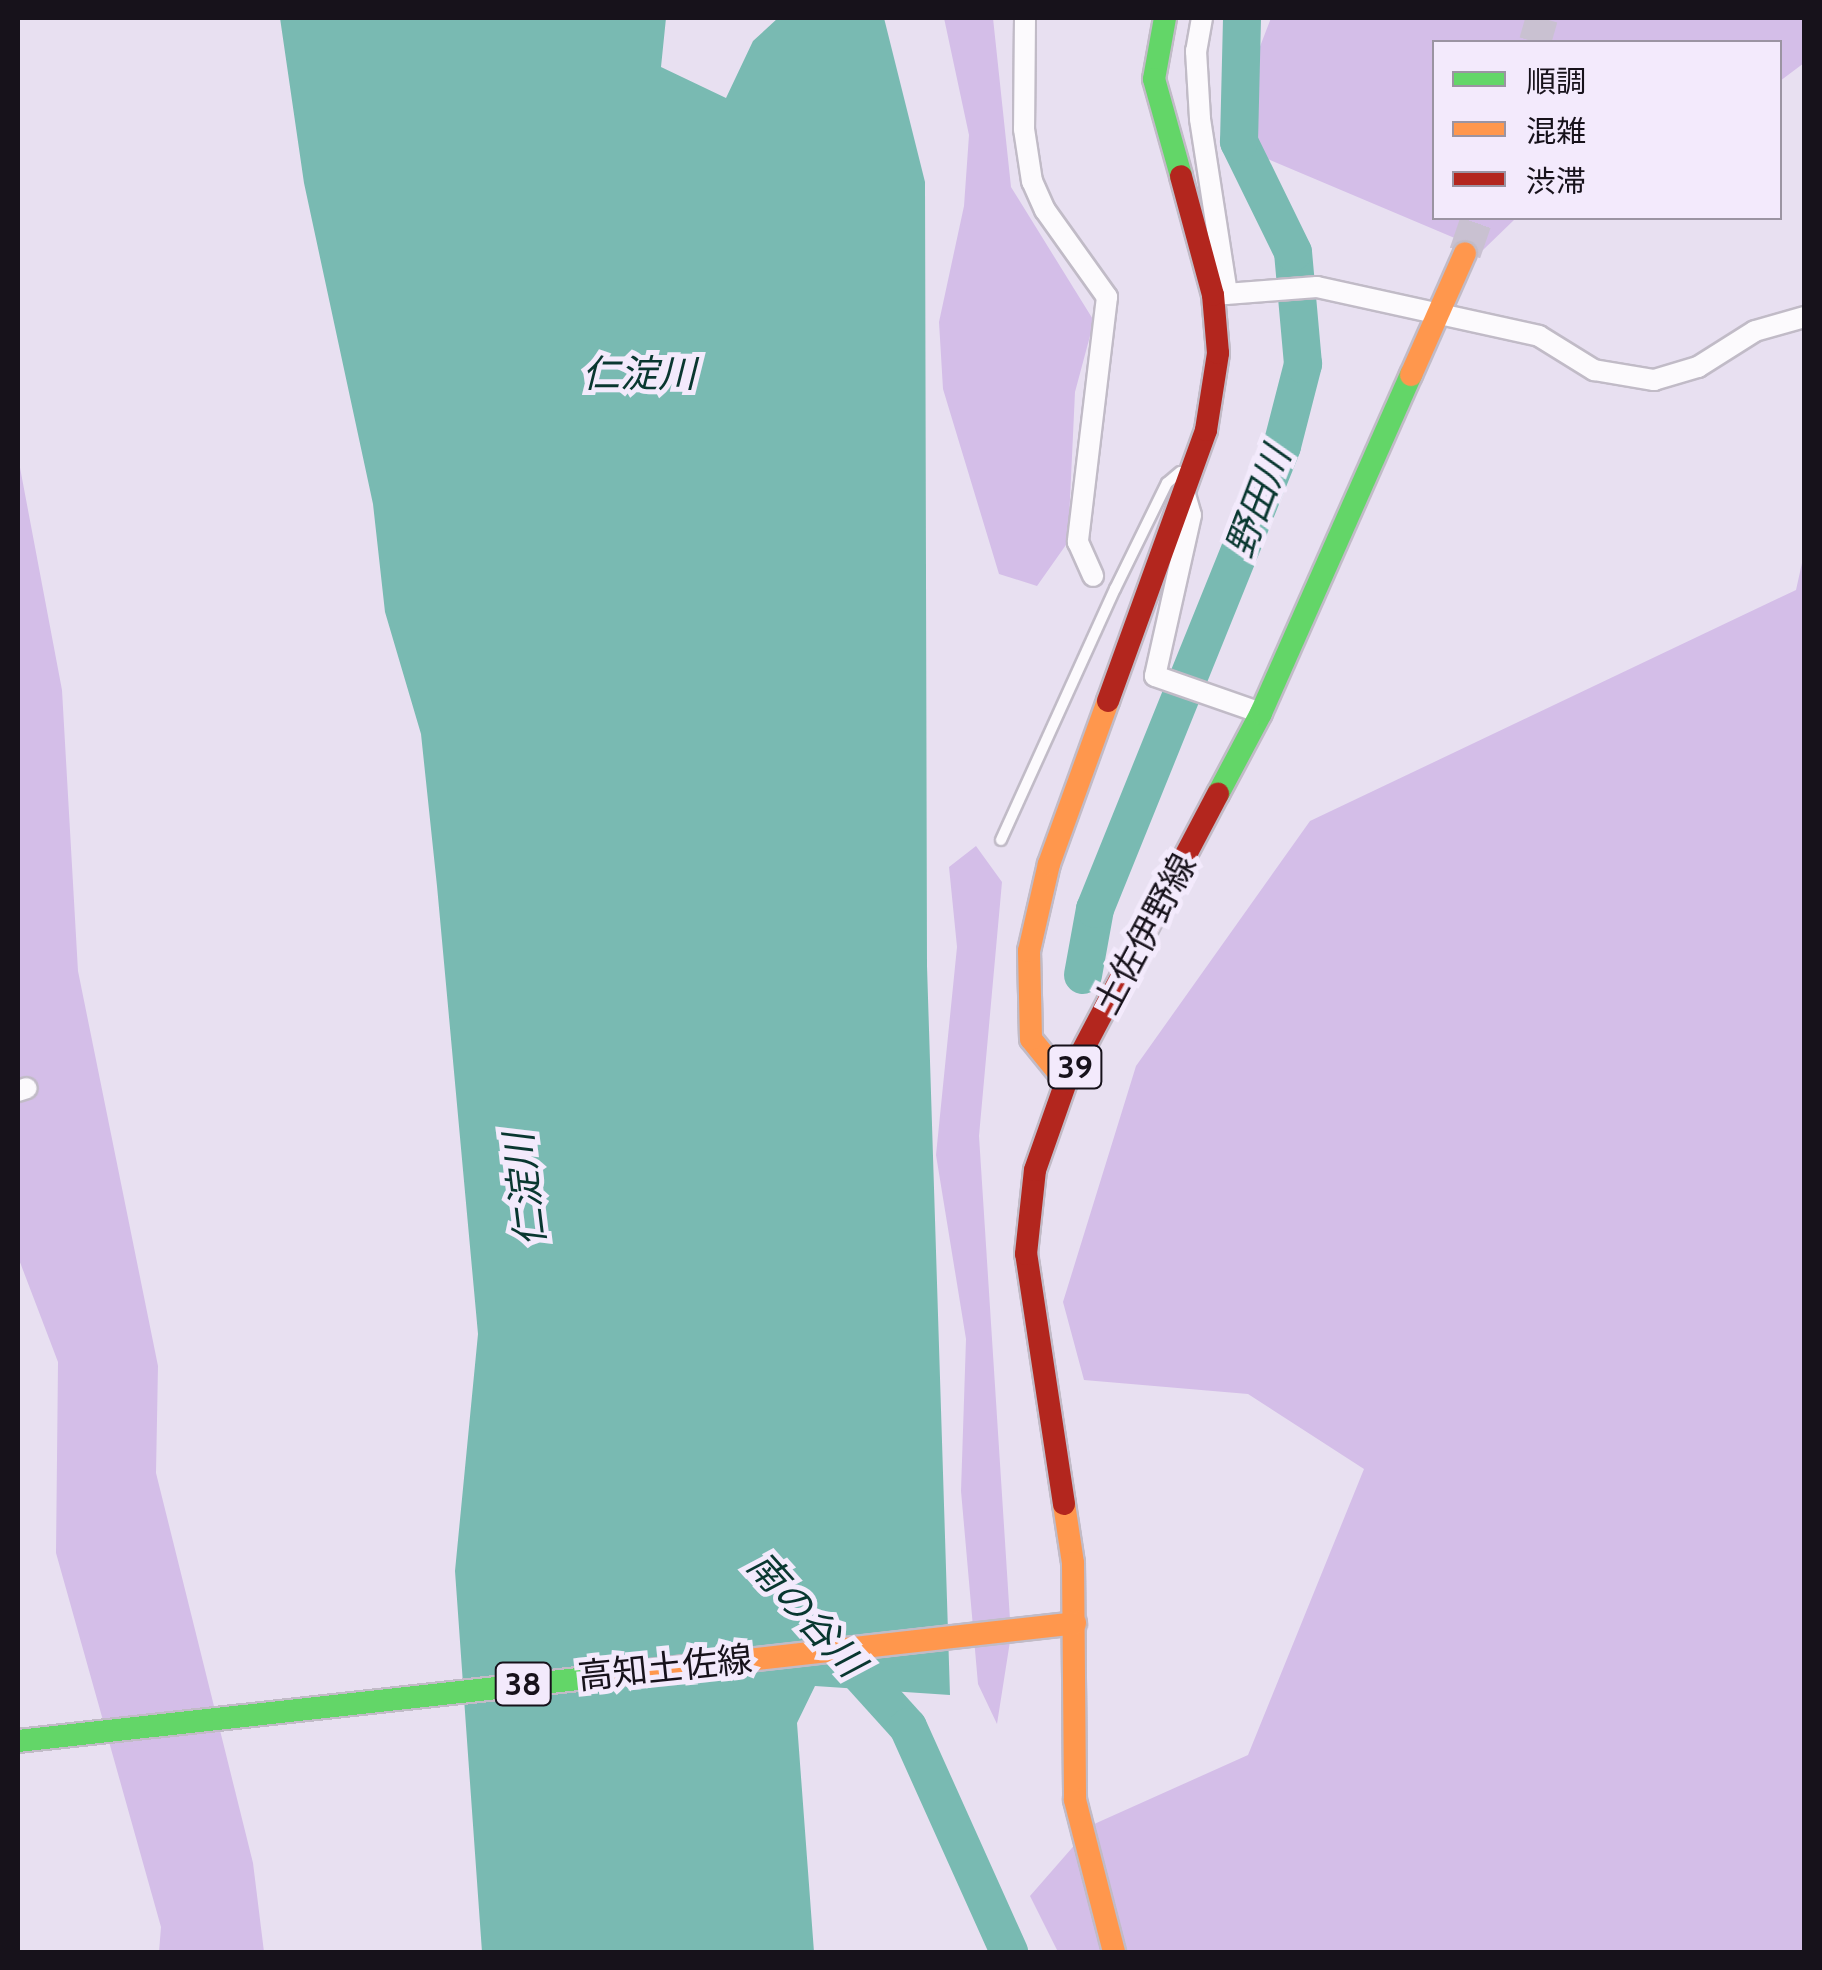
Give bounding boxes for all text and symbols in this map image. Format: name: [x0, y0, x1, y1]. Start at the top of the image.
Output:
legend: [1432, 40, 1782, 220]
text: 順調: [1526, 63, 1586, 100]
text: 混雑: [1526, 113, 1586, 150]
text: 渋滞: [1526, 163, 1586, 200]
water label: 仁淀川: [582, 351, 696, 397]
water label: 野田川: [1216, 441, 1300, 563]
street label: 土佐伊野線: [1085, 847, 1205, 1021]
road number: 39: [1045, 1040, 1105, 1094]
water label: 仁淀川: [495, 1131, 555, 1249]
water label: 南の谷川: [738, 1542, 874, 1686]
street label: 高知土佐線: [576, 1638, 754, 1698]
road number: 38: [493, 1657, 553, 1711]

